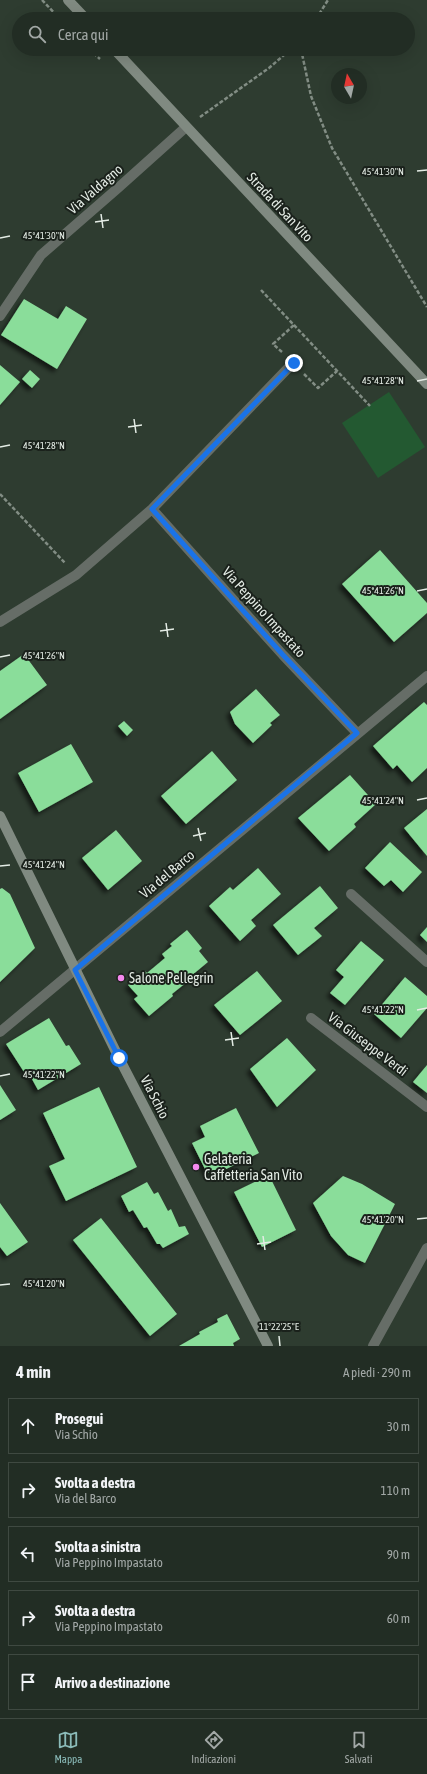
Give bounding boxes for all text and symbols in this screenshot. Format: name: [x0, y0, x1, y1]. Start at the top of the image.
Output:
search box: [12, 12, 415, 56]
icon: search: [26, 23, 48, 45]
text: Cerca qui: [58, 26, 108, 43]
north arrow: [331, 68, 367, 104]
street label: Via Valdagno: [64, 161, 126, 217]
text: 45°41'30"N: [362, 166, 404, 177]
street label: Strada di San Vito: [244, 169, 316, 245]
text: 45°41'30"N: [23, 230, 65, 241]
route end: [285, 354, 303, 372]
text: 45°41'28"N: [362, 375, 404, 386]
text: 45°41'28"N: [23, 440, 65, 451]
street label: Via Peppino Impastato: [219, 563, 309, 661]
text: 45°41'26"N: [362, 585, 404, 596]
text: 45°41'26"N: [23, 650, 65, 661]
text: 45°41'24"N: [362, 795, 404, 806]
street label: Via del Barco: [137, 847, 197, 901]
text: 45°41'24"N: [23, 859, 65, 870]
place label: Salone Pellegrin: [129, 970, 213, 986]
marker: Salone Pellegrin: [116, 973, 126, 983]
text: 45°41'22"N: [362, 1004, 404, 1015]
street label: Via Giuseppe Verdi: [325, 1009, 411, 1079]
route start: [110, 1049, 128, 1067]
text: 45°41'22"N: [23, 1069, 65, 1080]
street label: Via Schio: [137, 1073, 173, 1121]
place label: Gelateria Caffetteria San Vito: [204, 1151, 302, 1183]
marker: Gelateria Caffetteria San Vito: [191, 1162, 201, 1172]
text: 45°41'20"N: [362, 1214, 404, 1225]
text: 45°41'20"N: [23, 1278, 65, 1289]
text: 11°22'25"E: [259, 1321, 300, 1332]
text: 4 min: [16, 1362, 51, 1382]
text: A piedi · 290 m: [343, 1365, 411, 1380]
text: Prosegui: [55, 1410, 103, 1427]
icon: ahead: [17, 1415, 39, 1437]
text: 30 m: [387, 1419, 410, 1434]
text: Via Schio: [55, 1427, 98, 1442]
text: Svolta a destra: [55, 1474, 135, 1491]
icon: right: [17, 1479, 39, 1501]
text: 110 m: [381, 1483, 410, 1498]
text: Via del Barco: [55, 1491, 116, 1506]
text: Svolta a sinistra: [55, 1538, 141, 1555]
icon: left: [17, 1543, 39, 1565]
text: 90 m: [387, 1547, 410, 1562]
text: Via Peppino Impastato: [55, 1555, 163, 1570]
text: Svolta a destra: [55, 1602, 135, 1619]
icon: right: [17, 1607, 39, 1629]
text: 60 m: [387, 1611, 410, 1626]
text: Via Peppino Impastato: [55, 1619, 163, 1634]
icon: arrive: [17, 1671, 39, 1693]
text: Arrivo a destinazione: [55, 1674, 170, 1691]
tab: Mappa: [54, 1729, 82, 1765]
tab: Indicazioni: [191, 1729, 236, 1765]
tab: Salvati: [345, 1729, 373, 1765]

